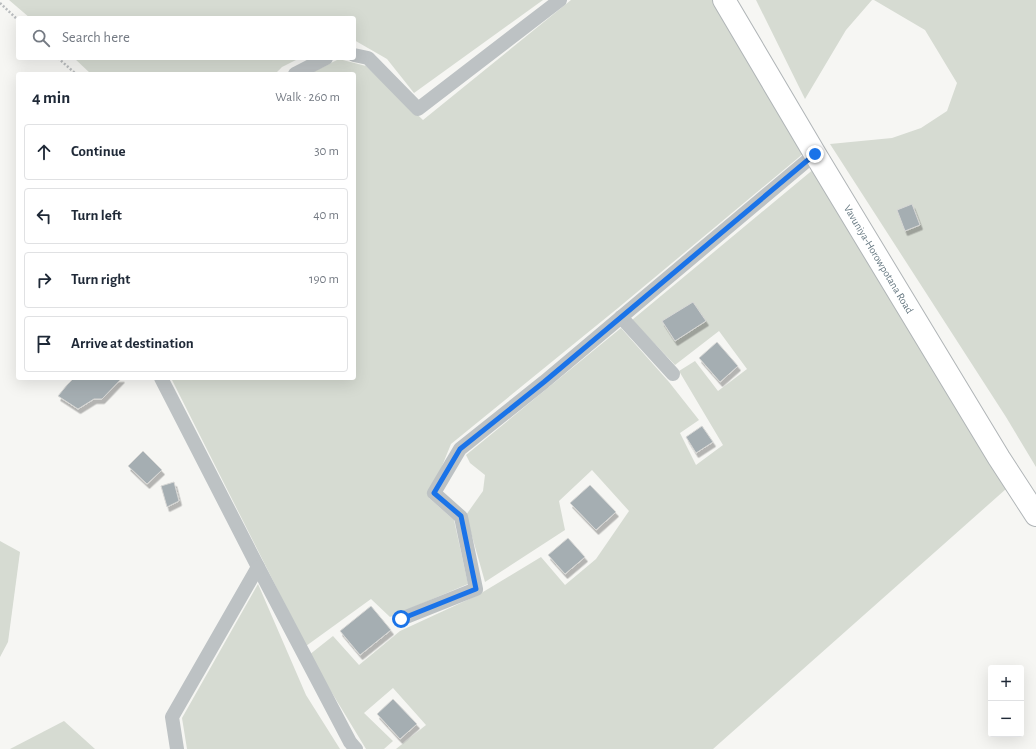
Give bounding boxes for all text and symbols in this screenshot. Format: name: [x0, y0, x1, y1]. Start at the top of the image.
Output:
search box: [16, 16, 356, 60]
icon: search: [30, 27, 52, 49]
text: Search here: [62, 30, 130, 45]
text: 4 min: [32, 89, 70, 106]
text: Walk · 260 m: [275, 91, 340, 104]
icon: ahead: [33, 141, 55, 163]
text: Continue: [71, 144, 126, 159]
text: 30 m: [314, 145, 339, 158]
route end: [806, 145, 824, 163]
street label: Vavuniya-Horowpotana Road: [842, 203, 915, 316]
icon: left: [33, 205, 55, 227]
text: Turn left: [71, 208, 122, 223]
text: 40 m: [313, 209, 339, 222]
icon: right: [33, 269, 55, 291]
text: Turn right: [71, 272, 130, 287]
text: 190 m: [309, 273, 339, 286]
icon: arrive: [33, 333, 55, 355]
text: Arrive at destination: [71, 336, 194, 351]
route start: [392, 610, 410, 628]
map controls: [988, 665, 1024, 737]
button: +: [988, 665, 1024, 701]
button: −: [988, 701, 1024, 737]

